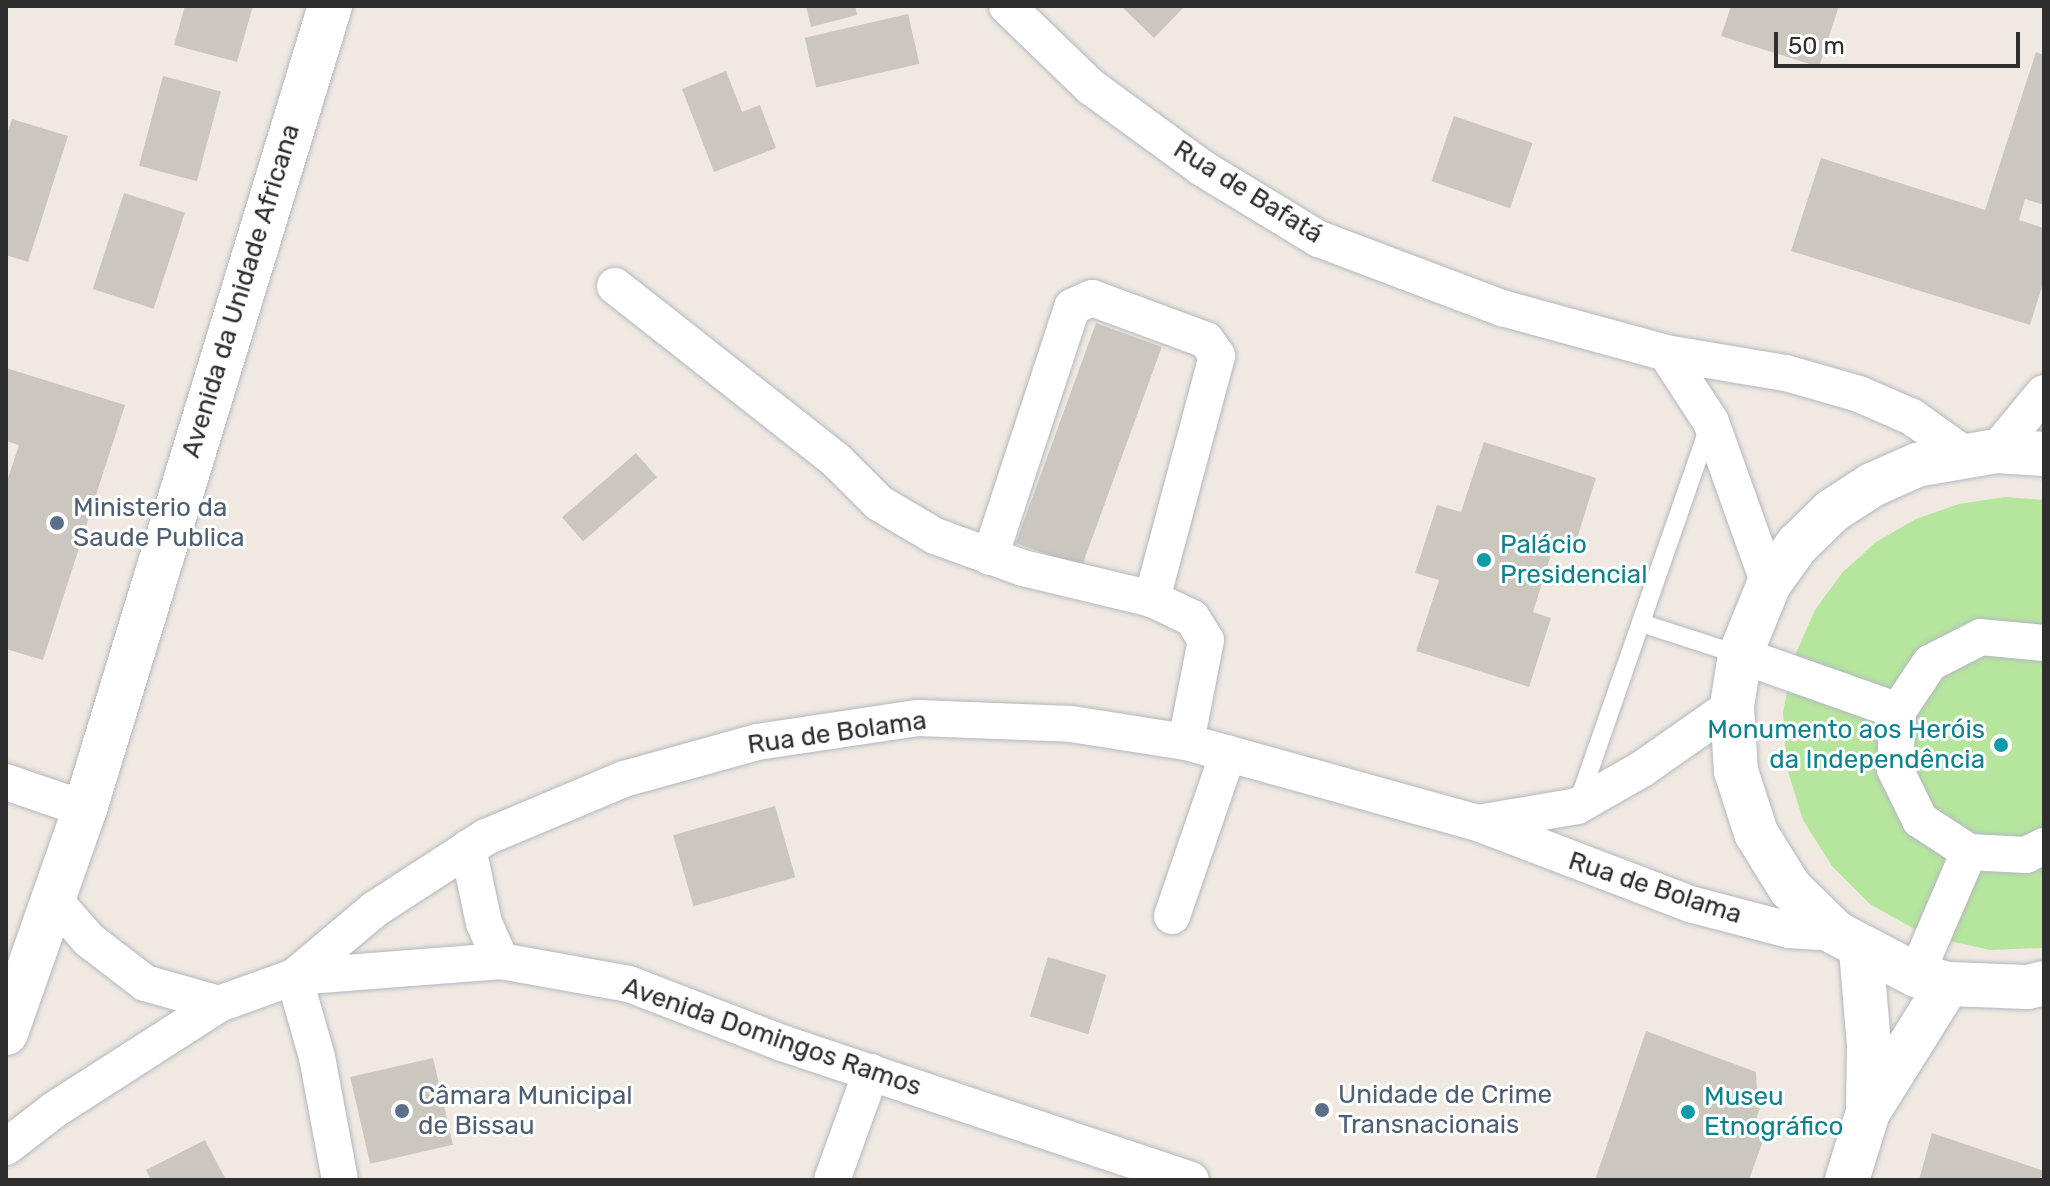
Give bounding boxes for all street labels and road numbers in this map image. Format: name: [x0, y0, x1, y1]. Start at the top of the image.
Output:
street label: Avenida da Unidade Africana: [175, 120, 307, 462]
street label: Rua de Bafatá: [1168, 134, 1328, 250]
street label: Rua de Bolama: [746, 705, 928, 761]
street label: Rua de Bolama: [1564, 845, 1746, 931]
street label: Avenida Domingos Ramos: [618, 971, 926, 1103]

